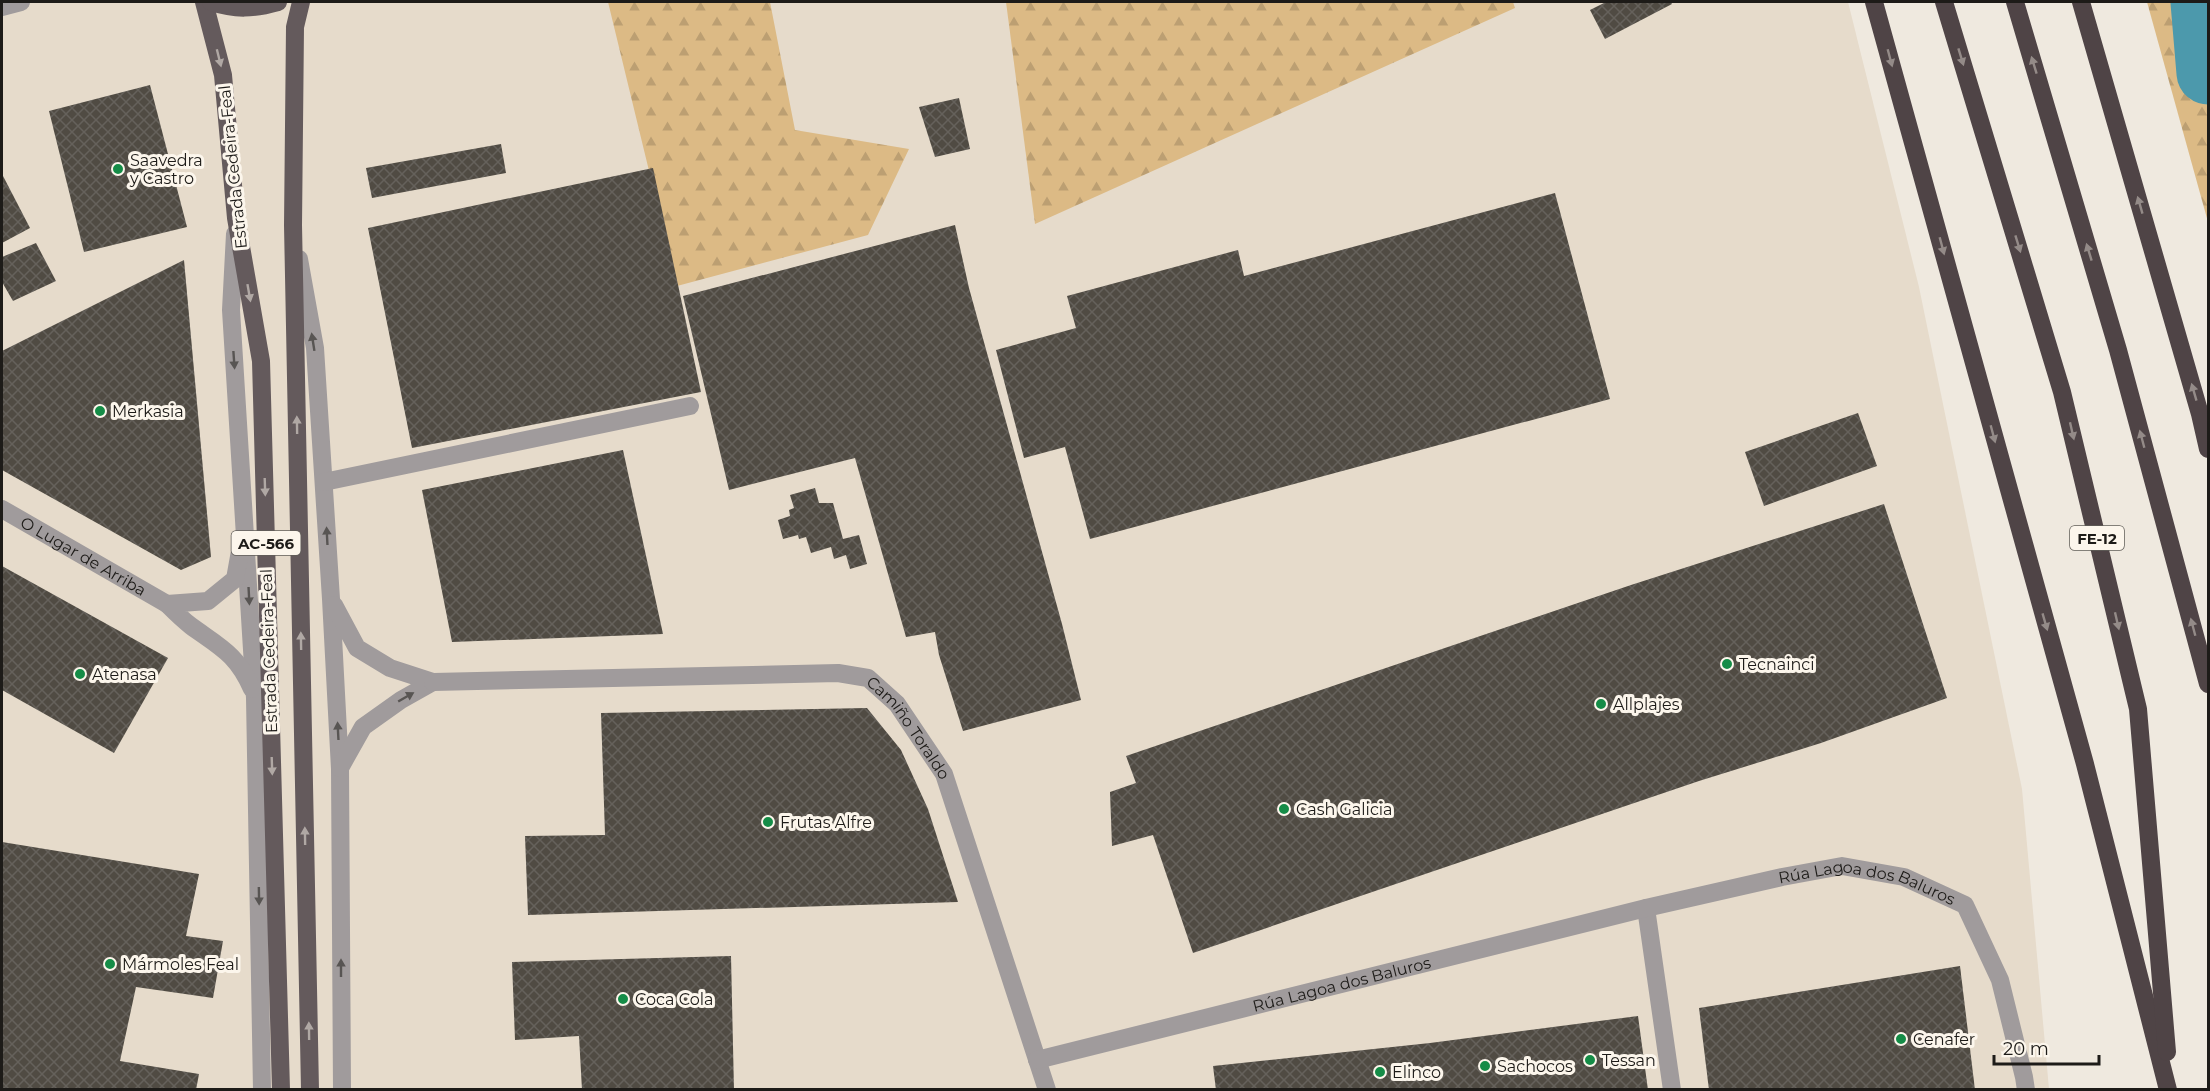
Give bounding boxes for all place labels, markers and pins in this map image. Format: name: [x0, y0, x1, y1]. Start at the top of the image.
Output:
place label: Saavedra y Castro: [129, 151, 203, 188]
marker: Saavedra y Castro: [111, 162, 125, 176]
place label: Merkasia: [112, 402, 184, 421]
marker: Merkasia: [93, 404, 107, 418]
place label: Tecnainci: [1739, 655, 1815, 674]
marker: Tecnainci: [1720, 657, 1734, 671]
place label: Atenasa: [92, 665, 157, 684]
marker: Atenasa: [73, 667, 87, 681]
place label: Allplajes: [1613, 695, 1680, 714]
marker: Allplajes: [1594, 697, 1608, 711]
place label: Cash Galicia: [1296, 800, 1393, 819]
marker: Cash Galicia: [1277, 802, 1291, 816]
place label: Frutas Alfre: [780, 813, 872, 832]
marker: Frutas Alfre: [761, 815, 775, 829]
place label: Mármoles Feal: [122, 955, 239, 974]
marker: Mármoles Feal: [103, 957, 117, 971]
place label: Coca Cola: [635, 990, 713, 1009]
marker: Coca Cola: [616, 992, 630, 1006]
place label: Cenafer: [1913, 1030, 1975, 1049]
marker: Cenafer: [1894, 1032, 1908, 1046]
place label: Tessan: [1602, 1051, 1656, 1070]
marker: Tessan: [1583, 1053, 1597, 1067]
place label: Sachocos: [1497, 1057, 1573, 1076]
marker: Sachocos: [1478, 1059, 1492, 1073]
place label: Elinco: [1392, 1063, 1441, 1082]
marker: Elinco: [1373, 1065, 1387, 1079]

